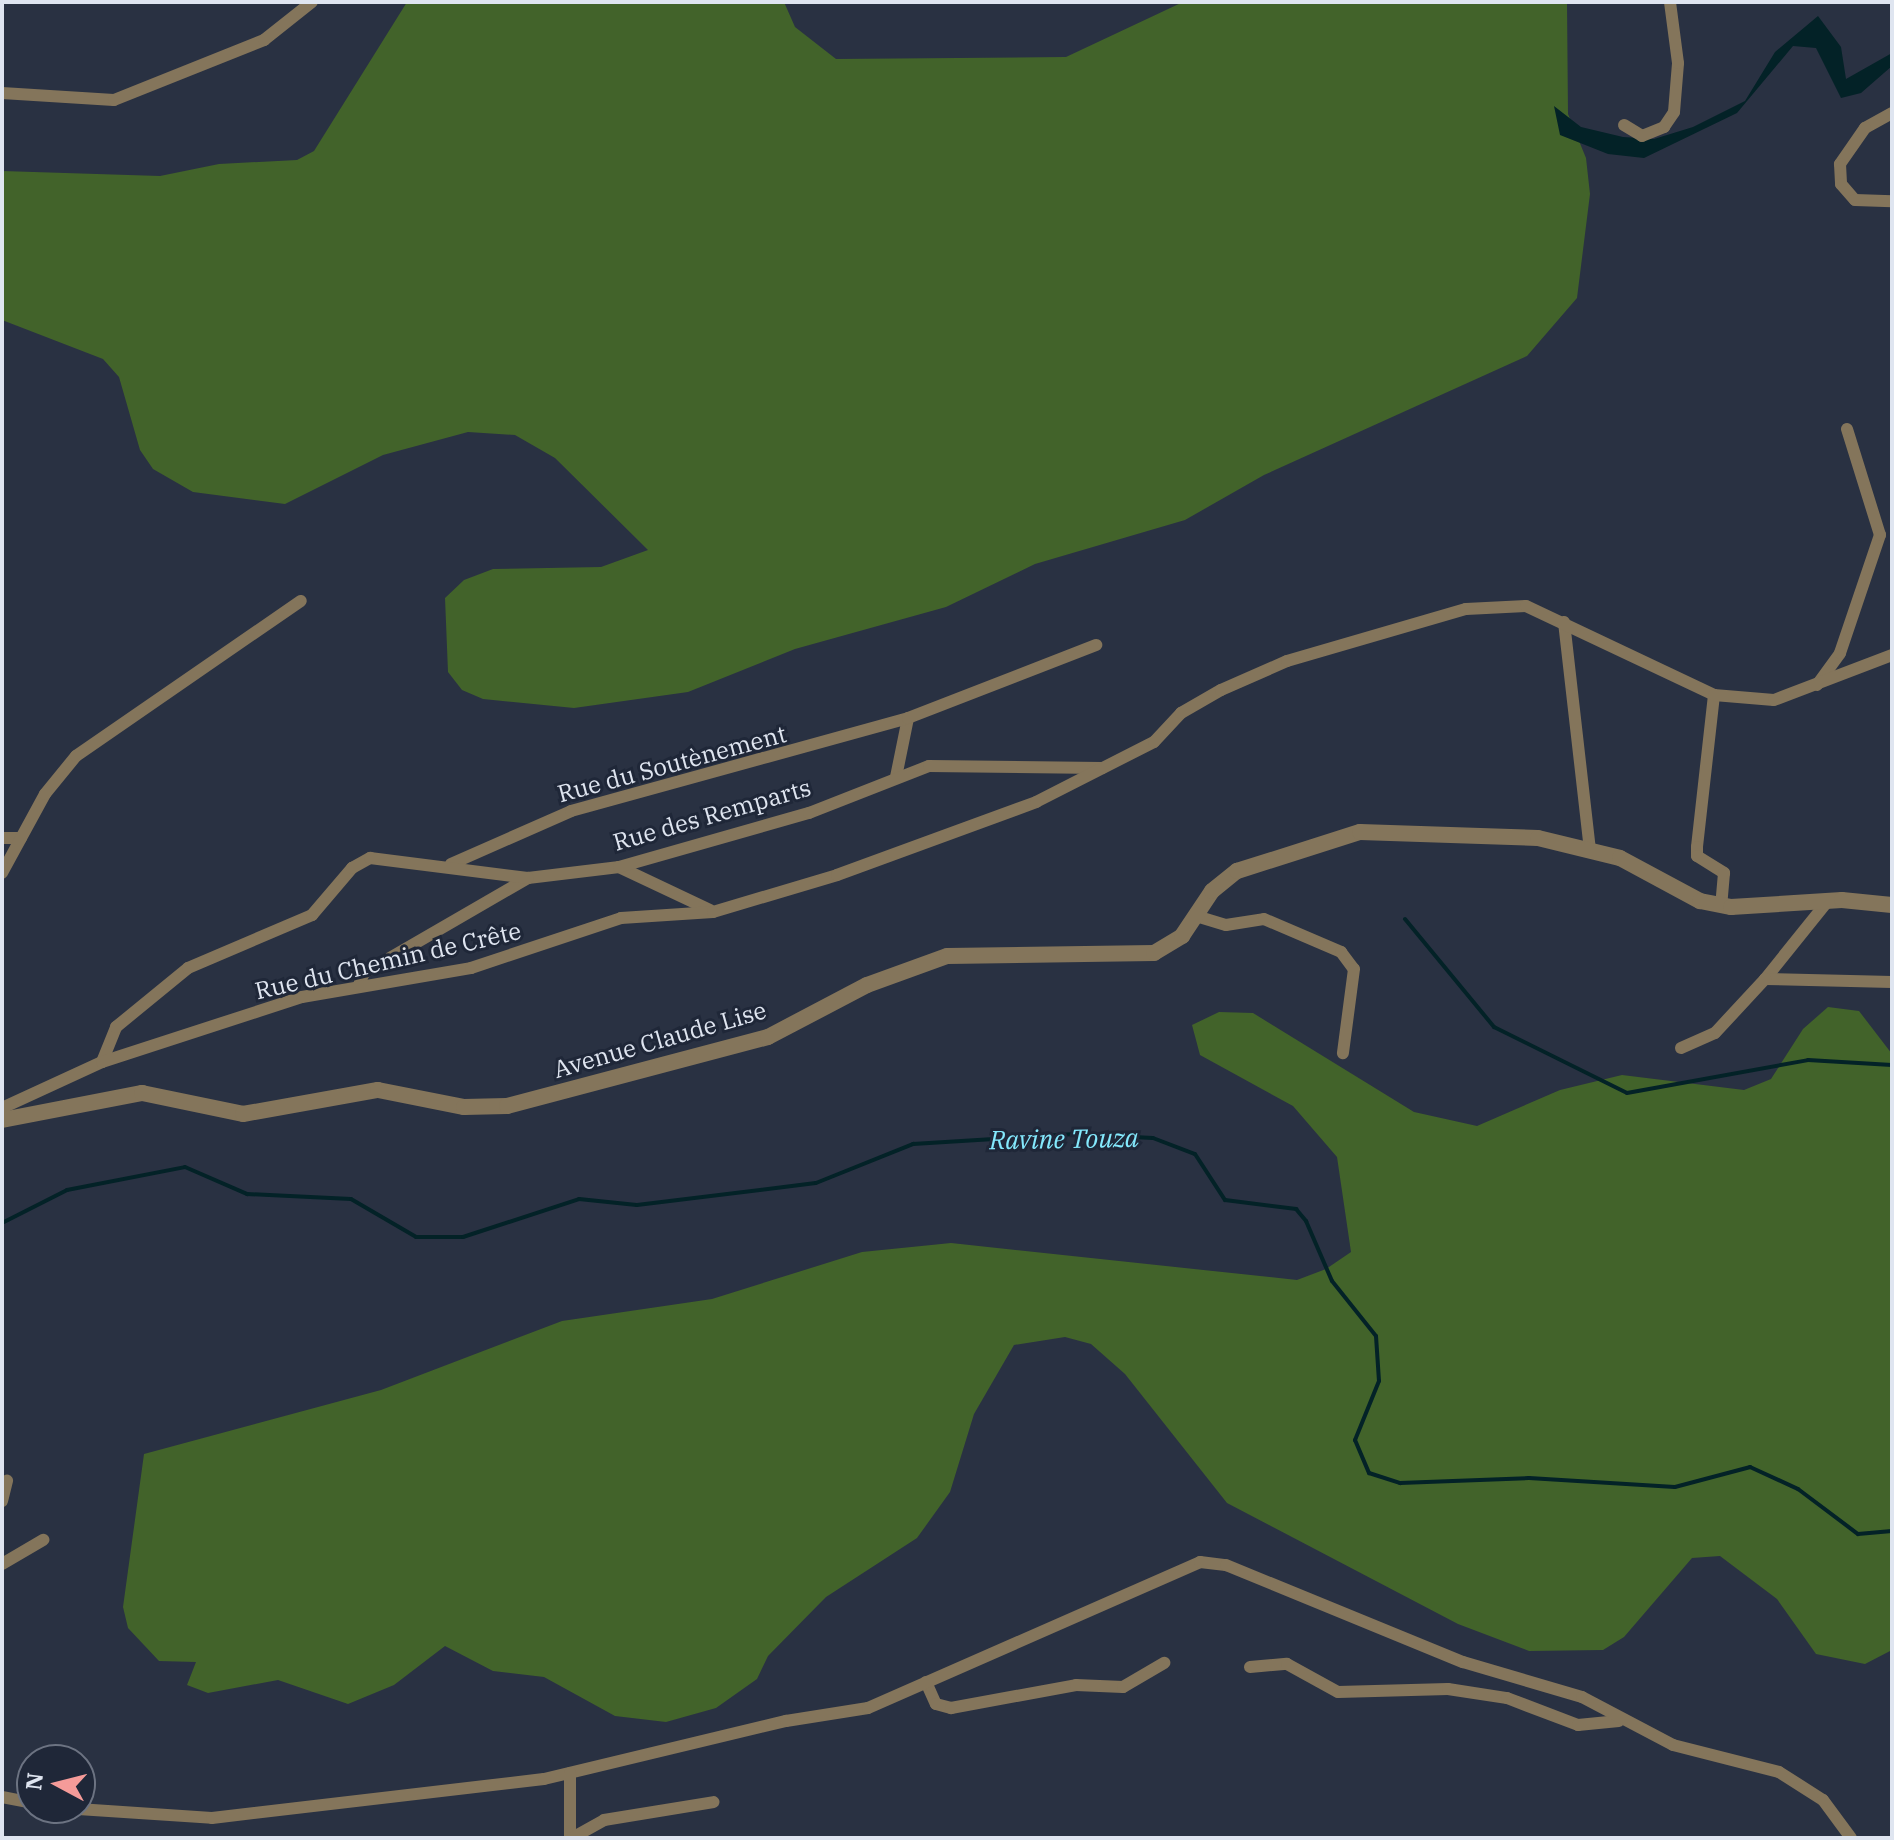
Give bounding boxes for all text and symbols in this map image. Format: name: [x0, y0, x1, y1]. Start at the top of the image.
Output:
street label: Rue du Soutènement: [554, 720, 790, 808]
street label: Rue des Remparts: [610, 773, 814, 857]
street label: Rue du Chemin de Crête: [252, 916, 524, 1006]
street label: Avenue Claude Lise: [550, 996, 770, 1084]
water label: Ravine Touza: [989, 1122, 1139, 1156]
north arrow: [16, 1744, 96, 1824]
text: N: [18, 1771, 49, 1792]

